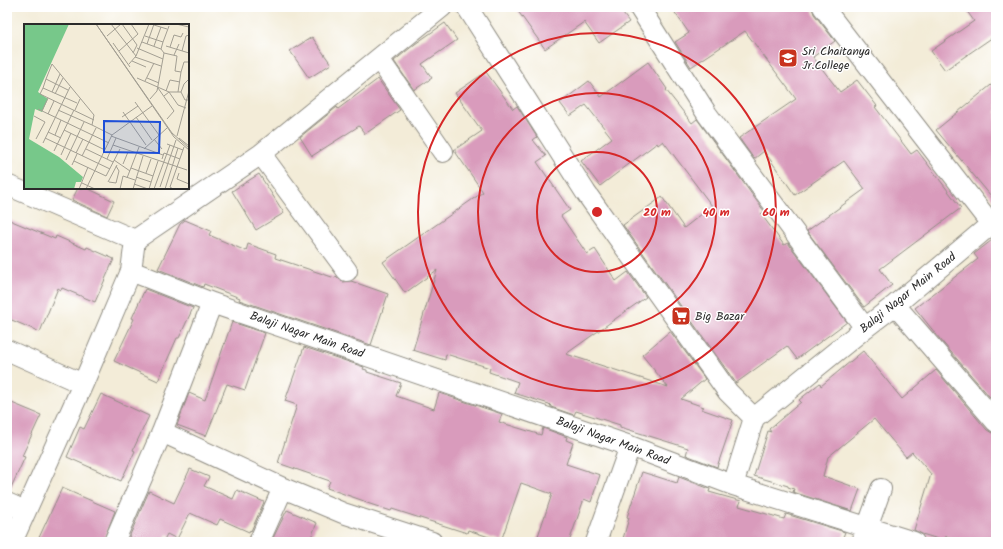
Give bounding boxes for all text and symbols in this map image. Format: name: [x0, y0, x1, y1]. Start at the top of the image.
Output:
inset map: [24, 24, 189, 189]
place label: Sri Chaitanya Jr.College: [802, 42, 870, 75]
school or university icon: Sri Chaitanya Jr.College: [777, 47, 799, 69]
text: 20 m: [643, 203, 671, 222]
text: 40 m: [702, 203, 730, 222]
text: 60 m: [762, 203, 790, 222]
centre of rings: [590, 205, 604, 219]
street label: Balaji Nagar Main Road: [856, 247, 961, 338]
supermarket icon: Big Bazar: [670, 305, 692, 327]
street label: Balaji Nagar Main Road: [247, 307, 368, 364]
place label: Big Bazar: [695, 307, 745, 326]
street label: Balaji Nagar Main Road: [554, 412, 673, 471]

